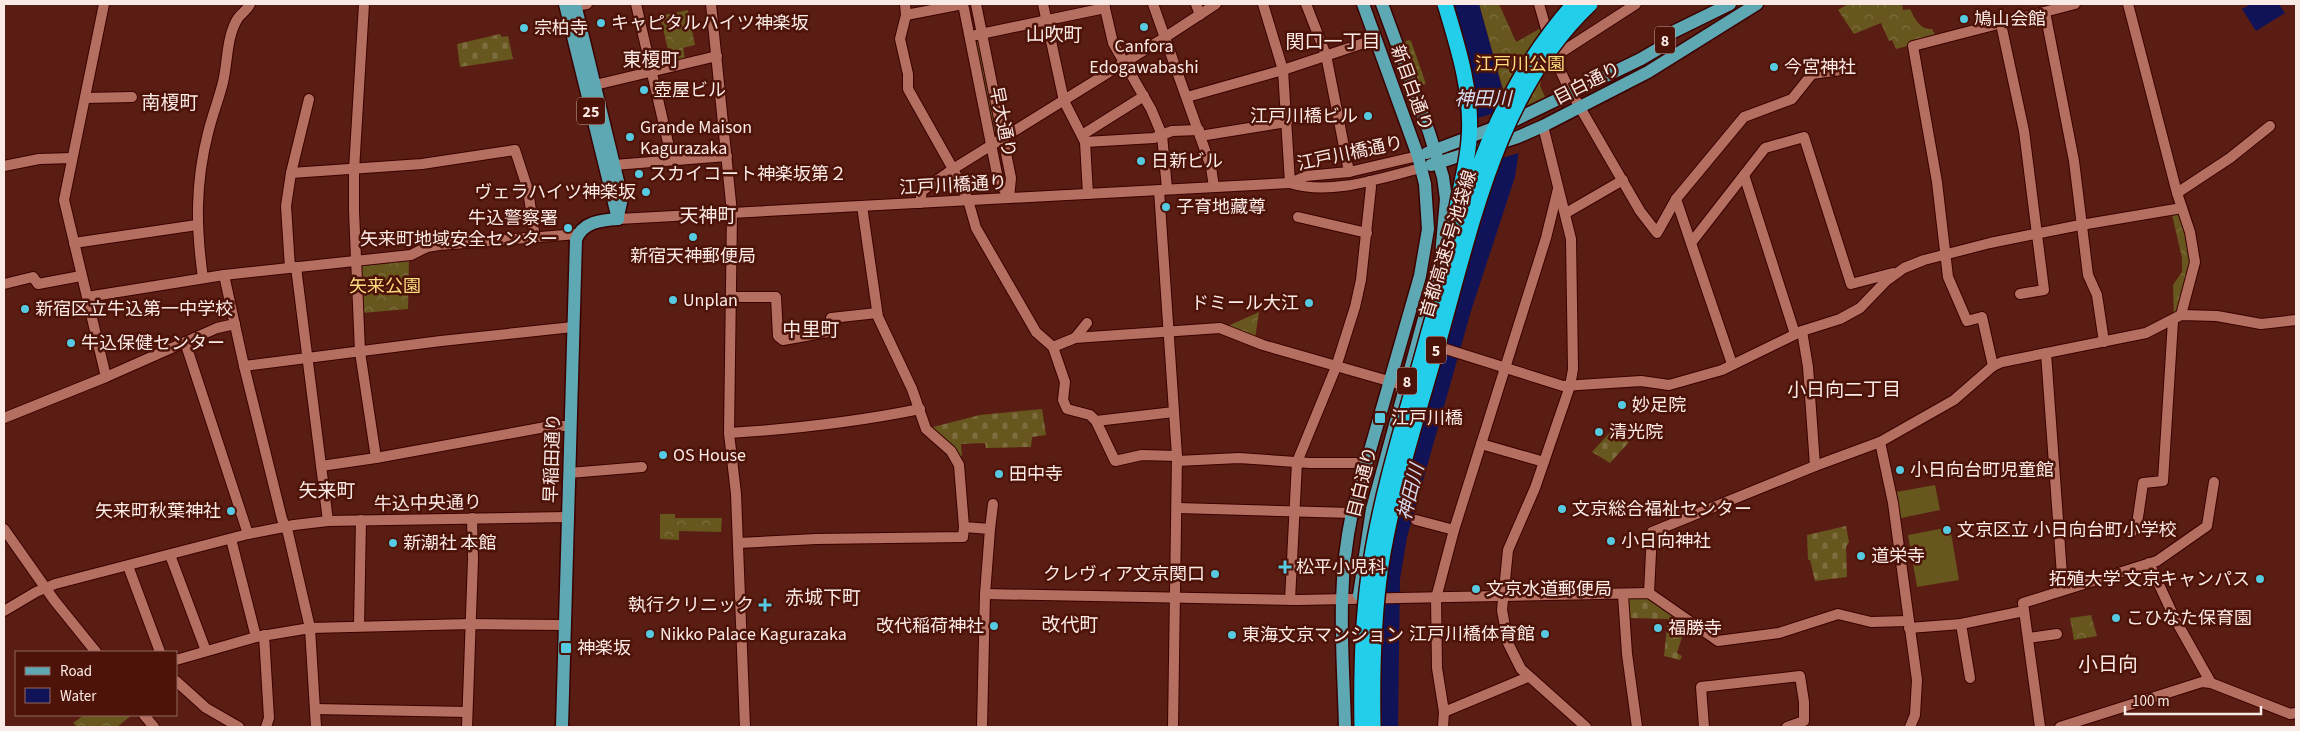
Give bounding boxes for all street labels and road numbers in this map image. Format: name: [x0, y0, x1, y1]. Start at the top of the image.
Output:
road number: 8: [1655, 26, 1675, 54]
street label: 新目白通り: [1384, 42, 1439, 135]
street label: 目白通り: [1549, 56, 1625, 111]
street label: 早大通り: [983, 84, 1022, 160]
road number: 25: [577, 98, 605, 124]
street label: 江戸川橋通り: [1295, 130, 1406, 177]
street label: 首都高速5号池袋線: [1414, 167, 1483, 321]
street label: 江戸川橋通り: [898, 170, 1008, 201]
road number: 5: [1426, 336, 1446, 364]
road number: 8: [1397, 368, 1417, 394]
street label: 早稲田通り: [538, 413, 567, 503]
street label: 目白通り: [1342, 444, 1383, 520]
street label: 牛込中央通り: [374, 490, 482, 517]

